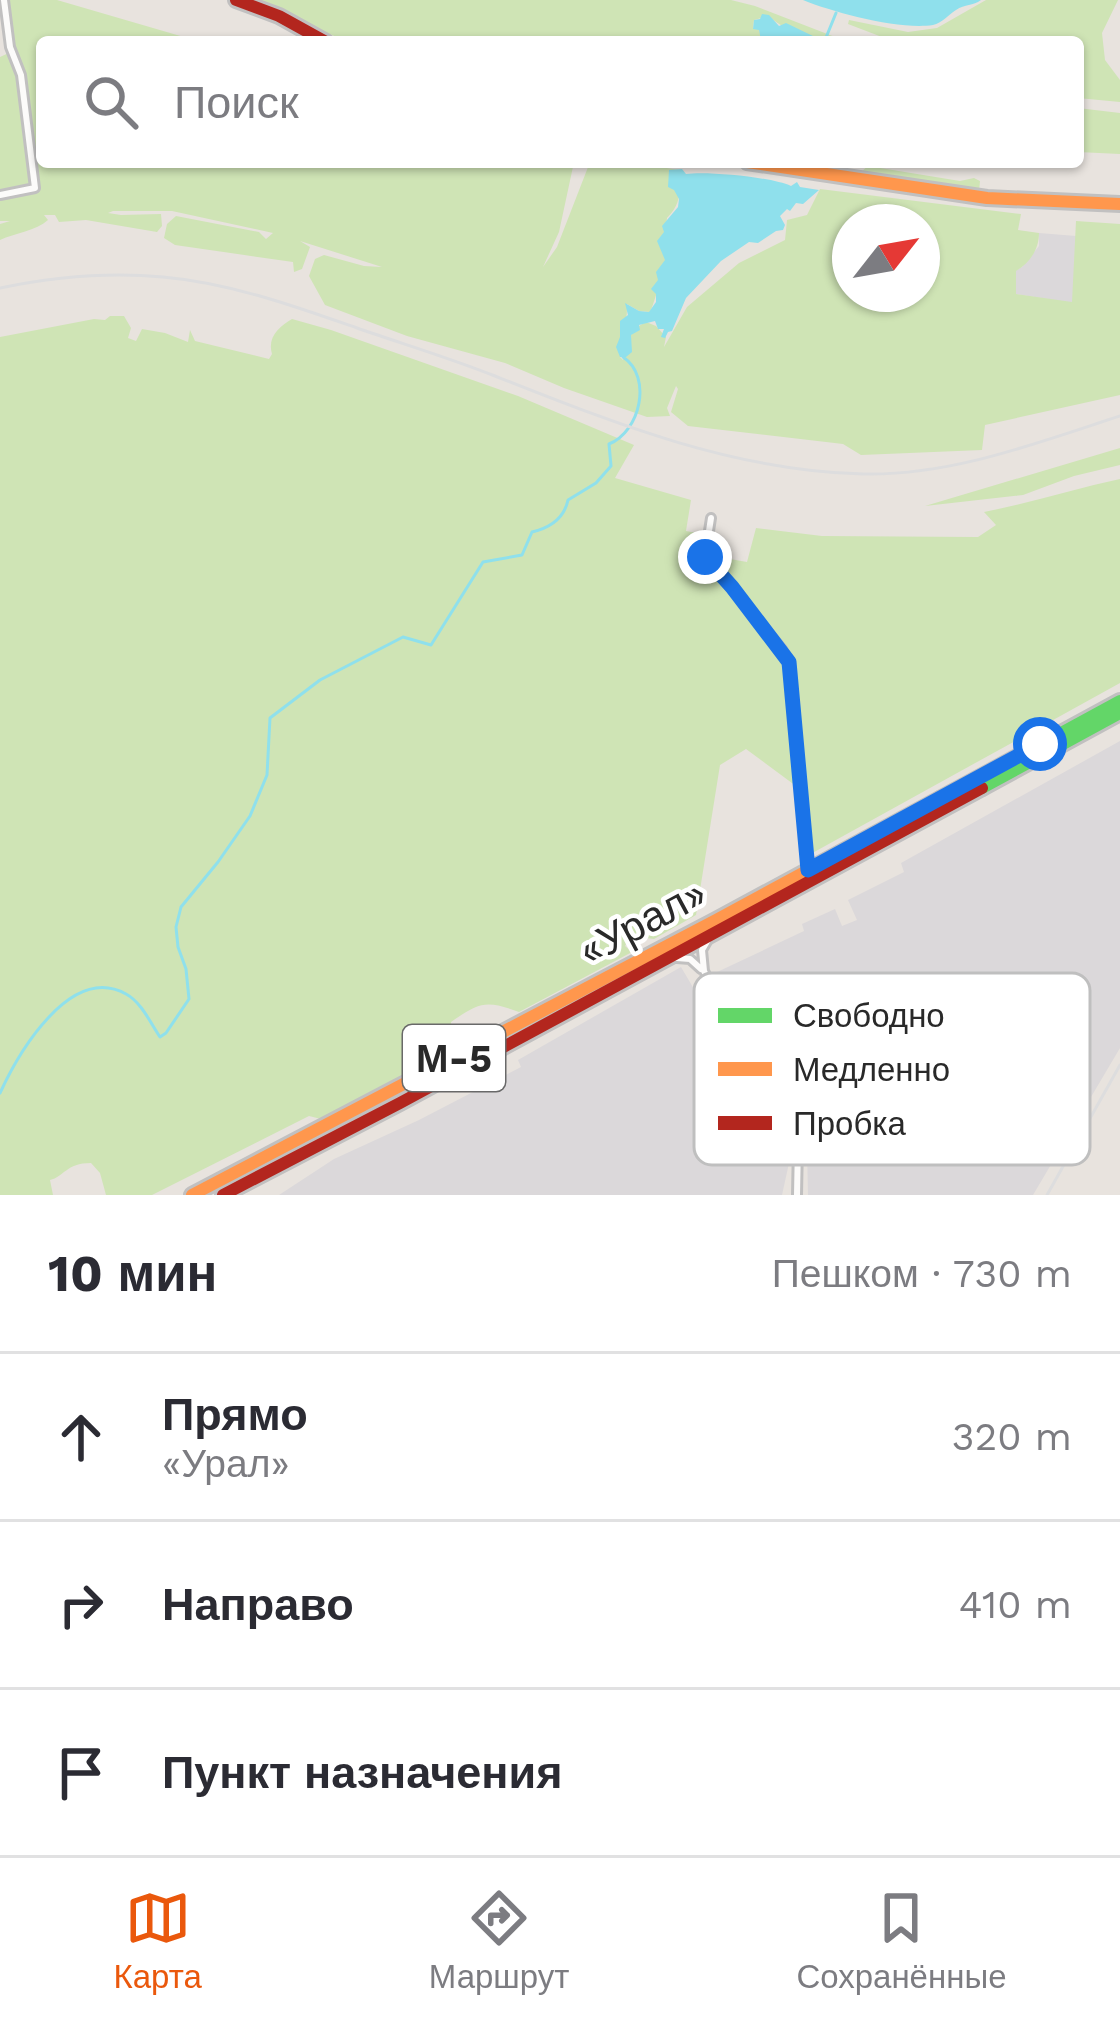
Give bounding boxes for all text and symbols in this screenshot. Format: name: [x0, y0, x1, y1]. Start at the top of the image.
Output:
search box: [36, 36, 1084, 168]
icon: search: [78, 69, 144, 135]
text: Поиск: [174, 76, 299, 129]
north arrow: [832, 204, 940, 312]
route end: [678, 530, 732, 584]
route start: [1013, 717, 1067, 771]
street label: «Урал»: [570, 868, 714, 975]
legend: [694, 973, 1090, 1165]
text: Свободно: [793, 996, 945, 1035]
road number: М-5: [403, 1025, 505, 1091]
text: Медленно: [793, 1050, 950, 1089]
text: Пробка: [793, 1104, 906, 1143]
text: 10 мин: [48, 1244, 217, 1303]
text: Пешком · 730 m: [772, 1251, 1072, 1296]
text: Прямо: [162, 1388, 308, 1441]
icon: ahead: [48, 1404, 114, 1470]
text: 320 m: [952, 1414, 1072, 1459]
text: «Урал»: [162, 1441, 290, 1486]
icon: right: [48, 1572, 114, 1638]
text: Направо: [162, 1578, 354, 1631]
text: 410 m: [959, 1582, 1072, 1627]
icon: arrive: [48, 1740, 114, 1806]
text: Пункт назначения: [162, 1746, 562, 1799]
tab: Карта: [113, 1885, 202, 1996]
tab: Маршрут: [429, 1885, 569, 1996]
tab: Сохранённые: [796, 1885, 1007, 1996]

